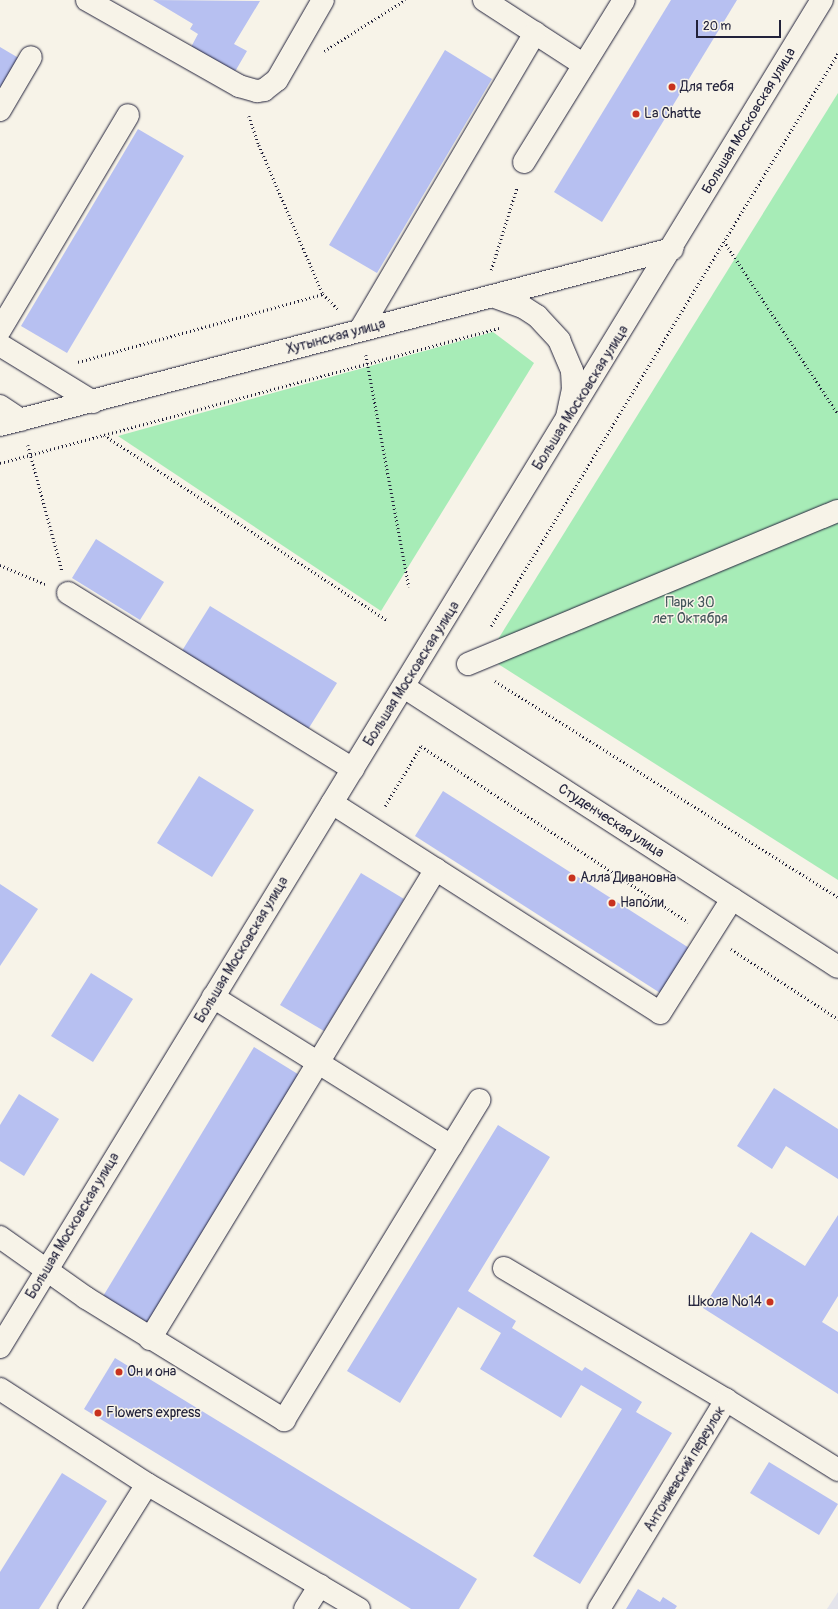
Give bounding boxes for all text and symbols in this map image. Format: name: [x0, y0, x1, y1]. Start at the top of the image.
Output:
scale bar: [698, 12, 783, 38]
text: 20 m: [703, 19, 731, 34]
street label: Большая Московская улица: [699, 45, 799, 197]
place label: Для тебя: [680, 79, 734, 95]
marker: Для тебя: [667, 82, 677, 92]
place label: La Chatte: [644, 106, 701, 122]
marker: La Chatte: [631, 109, 641, 119]
street label: Хутынская улица: [285, 316, 387, 358]
street label: Большая Московская улица: [530, 323, 632, 473]
park label: Парк 30 лет Октября: [652, 595, 728, 628]
street label: Большая Московская улица: [361, 599, 463, 749]
street label: Студенческая улица: [555, 780, 667, 862]
place label: Алла Дивановна: [580, 870, 676, 886]
marker: Алла Дивановна: [567, 873, 577, 883]
street label: Большая Московская улица: [192, 874, 292, 1026]
place label: Наполи: [620, 895, 664, 911]
marker: Наполи: [607, 898, 617, 908]
street label: Большая Московская улица: [23, 1150, 123, 1302]
place label: Школа №14: [688, 1294, 762, 1310]
marker: Школа №14: [765, 1297, 775, 1307]
place label: Он и она: [127, 1364, 176, 1380]
marker: Он и она: [114, 1367, 124, 1377]
street label: Антониевский переулок: [641, 1403, 729, 1535]
place label: Flowers express: [106, 1405, 200, 1421]
marker: Flowers express: [93, 1408, 103, 1418]

